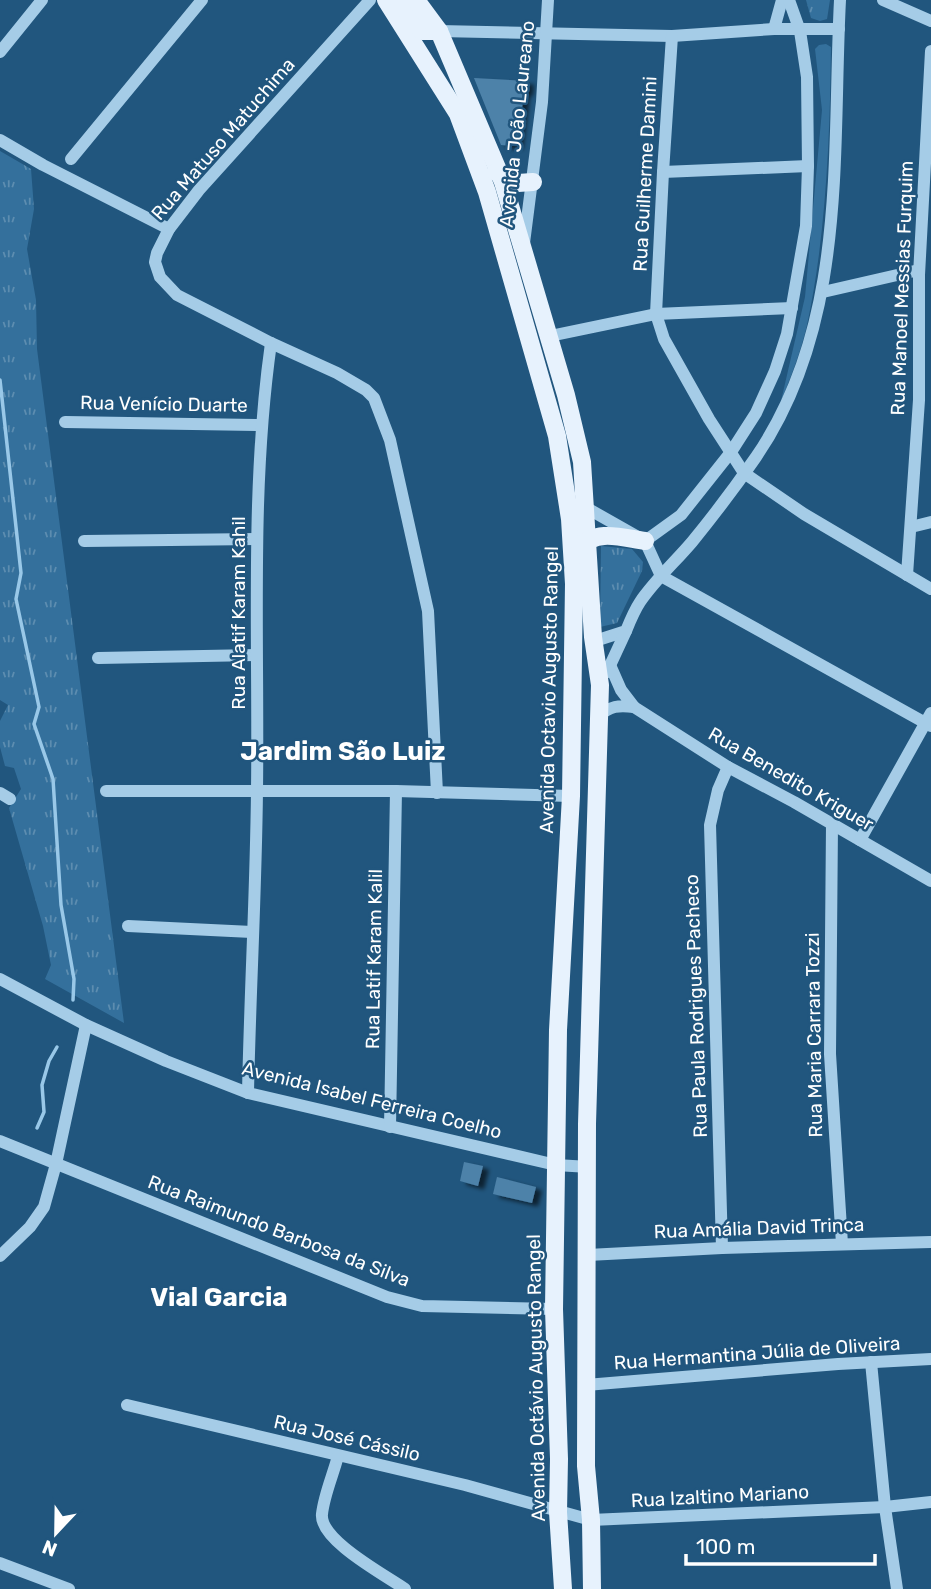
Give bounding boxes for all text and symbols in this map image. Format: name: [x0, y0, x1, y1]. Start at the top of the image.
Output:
street label: Avenida João Laureano: [495, 19, 539, 229]
street label: Rua Matuso Matuchima: [146, 53, 300, 225]
street label: Rua Guilherme Damini: [628, 76, 662, 272]
street label: Rua Manoel Messias Furquim: [886, 160, 918, 416]
street label: Rua Venício Duarte: [80, 391, 248, 417]
street label: Rua Alatif Karam Kahil: [227, 516, 250, 710]
street label: Avenida Octavio Augusto Rangel: [535, 546, 563, 834]
street label: Rua Benedito Kriguer: [704, 722, 879, 836]
district label: Jardim São Luiz: [240, 736, 446, 767]
street label: Rua Latif Karam Kalil: [361, 869, 387, 1049]
street label: Rua Paula Rodrigues Pacheco: [680, 874, 712, 1138]
street label: Rua Maria Carrara Tozzi: [801, 932, 827, 1138]
street label: Avenida Isabel Ferreira Coelho: [240, 1057, 504, 1143]
street label: Rua Raimundo Barbosa da Silva: [145, 1170, 413, 1292]
street label: Rua Amália David Trinca: [653, 1213, 865, 1243]
street label: Avenida Octávio Augusto Rangel: [522, 1234, 550, 1522]
district label: Vial Garcia: [150, 1282, 288, 1313]
street label: Rua Hermantina Júlia de Oliveira: [613, 1332, 901, 1374]
street label: Rua José Cássilo: [272, 1410, 422, 1466]
street label: Rua Izaltino Mariano: [630, 1480, 810, 1512]
north arrow: [21, 1498, 91, 1568]
scale bar: [686, 1522, 875, 1566]
text: 100 m: [696, 1534, 755, 1559]
text: N: [39, 1535, 60, 1562]

